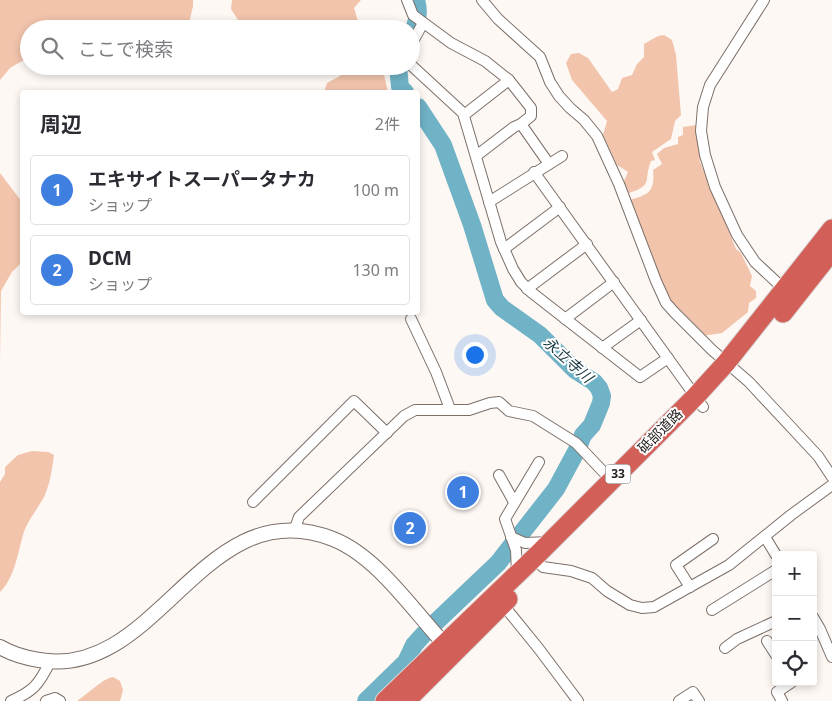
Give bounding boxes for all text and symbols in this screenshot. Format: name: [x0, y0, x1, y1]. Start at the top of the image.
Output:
search box: [20, 20, 420, 75]
icon: search: [38, 34, 66, 62]
text: ここで検索: [78, 36, 173, 62]
text: 周辺: [40, 110, 82, 138]
text: 2件: [375, 113, 400, 135]
text: エキサイトスーパータナカ: [88, 166, 316, 192]
text: 1: [52, 179, 62, 201]
text: 100 m: [352, 179, 399, 201]
text: ショップ: [88, 194, 152, 216]
text: DCM: [88, 245, 132, 271]
text: 2: [52, 259, 62, 281]
text: 130 m: [352, 259, 399, 281]
text: ショップ: [88, 273, 152, 295]
water label: 永立寺川: [540, 332, 599, 388]
your location: [462, 342, 488, 368]
street label: 砥部道路: [633, 404, 686, 457]
road number: 33: [606, 464, 630, 484]
pin: 1: [447, 473, 479, 511]
pin: 2: [394, 509, 426, 547]
map controls: [772, 551, 817, 686]
button: +: [772, 551, 817, 596]
button: −: [772, 596, 817, 641]
button: locate: [772, 641, 817, 686]

